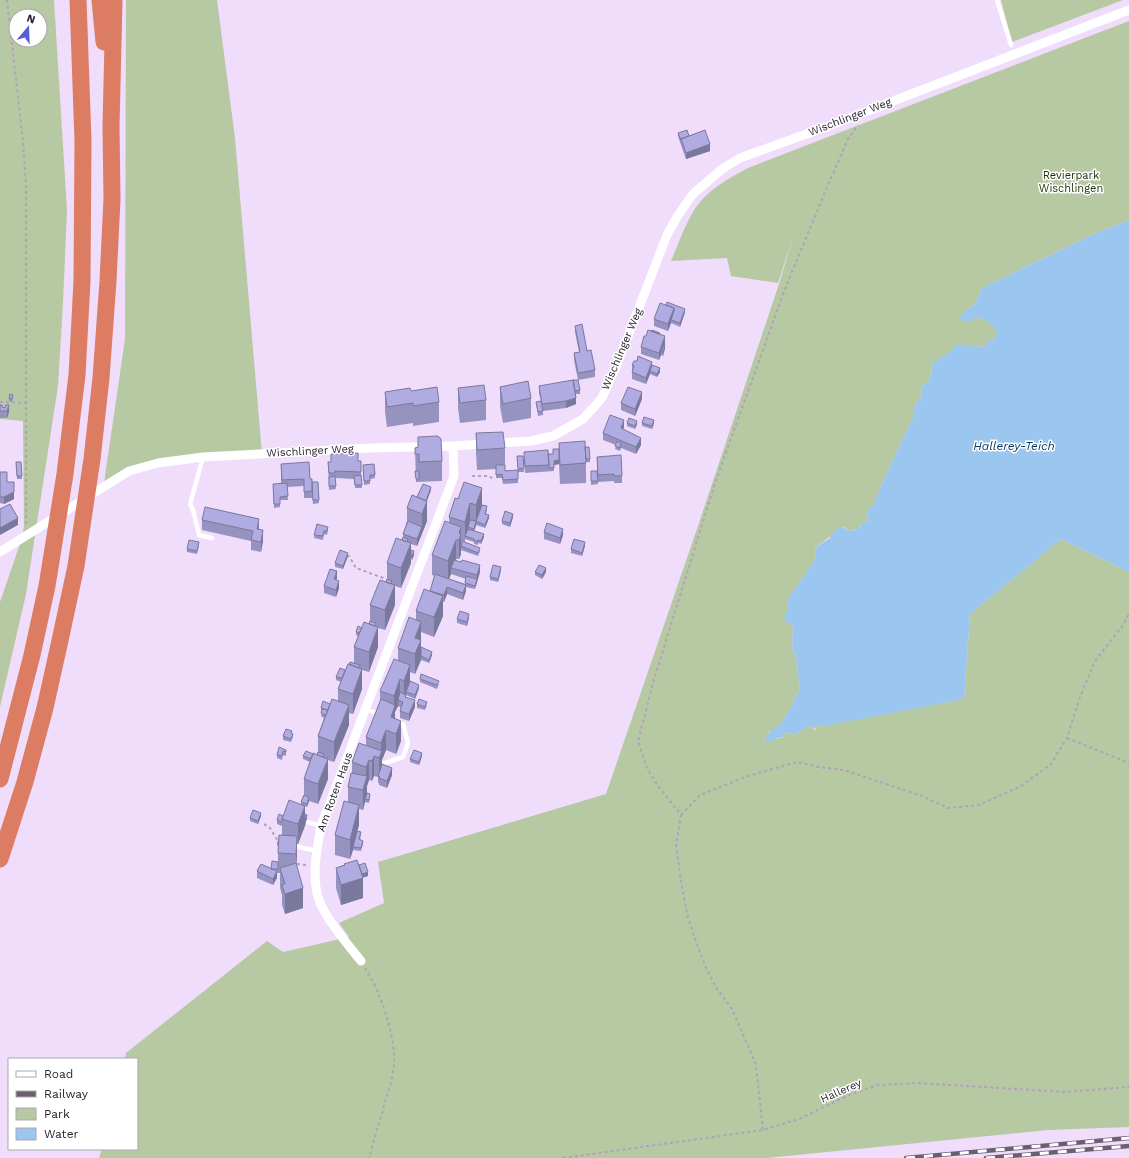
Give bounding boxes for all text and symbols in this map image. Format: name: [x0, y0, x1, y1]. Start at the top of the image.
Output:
north arrow: [8, 8, 48, 48]
text: N: [25, 12, 37, 26]
street label: Wischlinger Weg: [807, 95, 893, 139]
park label: Revierpark Wischlingen: [1039, 169, 1103, 195]
street label: Wischlinger Weg: [599, 306, 645, 392]
water label: Hallerey-Teich: [973, 439, 1055, 453]
street label: Wischlinger Weg: [266, 442, 354, 460]
street label: Am Roten Haus: [315, 750, 355, 833]
legend: [8, 1058, 138, 1150]
text: Road: [44, 1067, 73, 1081]
street label: Hallerey: [819, 1076, 864, 1106]
text: Railway: [44, 1087, 89, 1101]
text: Park: [44, 1107, 70, 1121]
text: Water: [44, 1127, 79, 1141]

